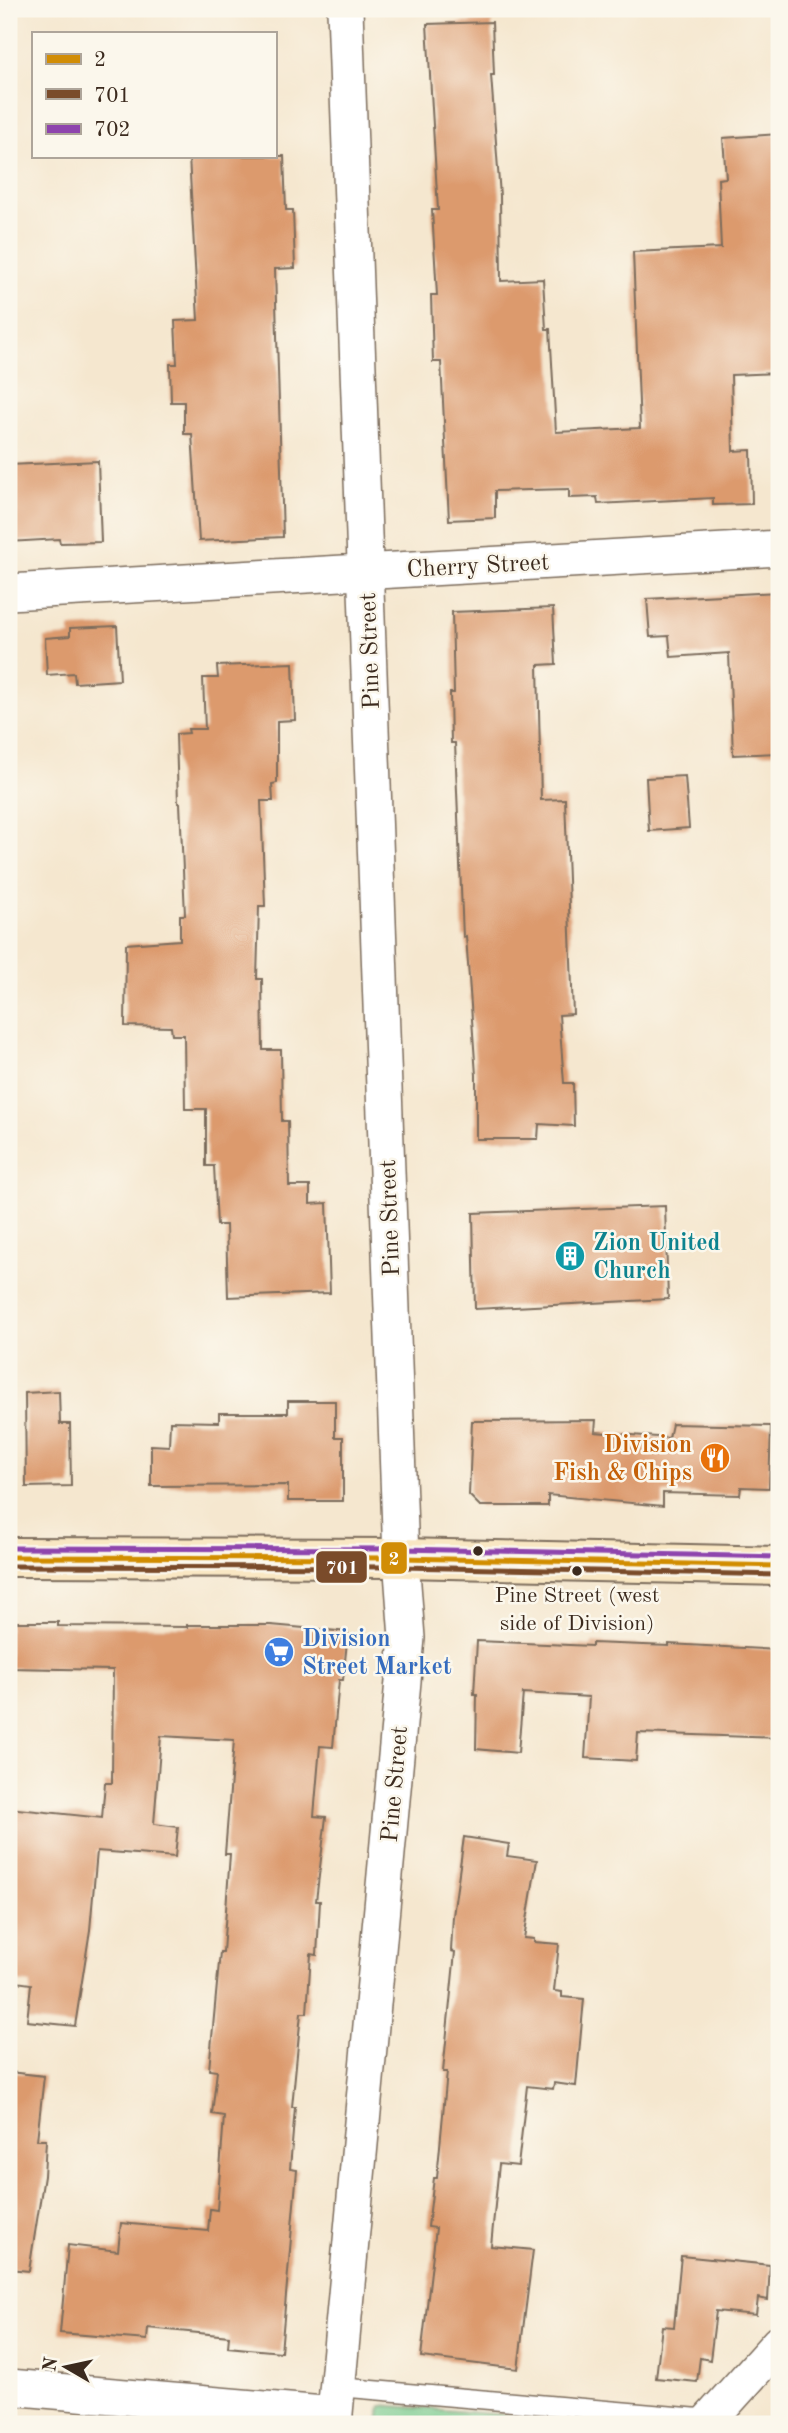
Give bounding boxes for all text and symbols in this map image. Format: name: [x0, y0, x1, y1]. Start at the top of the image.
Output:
legend: [32, 32, 276, 158]
text: 2: [94, 50, 106, 71]
text: 701: [94, 86, 131, 107]
text: 702: [94, 120, 131, 141]
street label: Cherry Street: [406, 551, 550, 583]
street label: Pine Street: [357, 592, 385, 710]
street label: Pine Street: [377, 1159, 405, 1277]
place label: Zion United Church: [593, 1232, 720, 1284]
building icon: Zion United Church: [553, 1239, 587, 1273]
place label: Division Fish & Chips: [553, 1434, 692, 1486]
restaurant icon: Division Fish & Chips: [698, 1441, 732, 1475]
line badge: 2: [380, 1541, 408, 1575]
unlabelled marker: [471, 1544, 485, 1558]
line badge: 701: [315, 1550, 368, 1584]
text: 2: [388, 1551, 400, 1570]
text: 701: [325, 1560, 359, 1579]
marker: Pine Street (west side of Division): [570, 1564, 584, 1578]
place label: Pine Street (west side of Division): [494, 1585, 660, 1635]
place label: Division Street Market: [302, 1628, 452, 1680]
supermarket icon: Division Street Market: [262, 1635, 296, 1669]
street label: Pine Street: [379, 1725, 413, 1844]
north arrow: [32, 2332, 102, 2402]
text: N: [41, 2356, 62, 2373]

